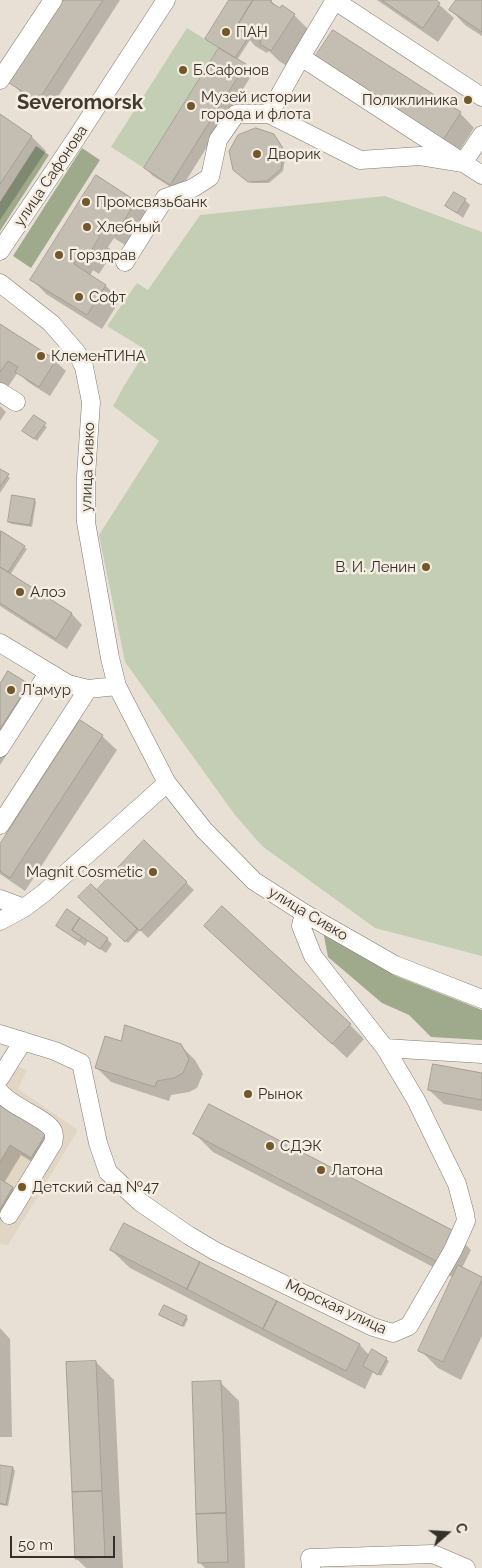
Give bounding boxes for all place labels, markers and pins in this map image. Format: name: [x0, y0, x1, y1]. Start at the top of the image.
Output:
place label: ПАН: [236, 23, 268, 41]
marker: ПАН: [220, 26, 232, 38]
place label: Б.Сафонов: [193, 61, 269, 79]
marker: Б.Сафонов: [177, 64, 189, 76]
place label: Музей истории города и флота: [201, 88, 311, 123]
place label: Поликлиника: [362, 91, 458, 109]
marker: Поликлиника: [462, 94, 474, 106]
marker: Музей истории города и флота: [185, 100, 197, 112]
place label: Дворик: [267, 145, 321, 163]
marker: Дворик: [251, 148, 263, 160]
place label: Промсвязьбанк: [96, 193, 207, 211]
marker: Промсвязьбанк: [80, 196, 92, 208]
place label: Хлебный: [97, 218, 161, 236]
marker: Хлебный: [81, 221, 93, 233]
place label: Горздрав: [69, 246, 136, 264]
marker: Горздрав: [53, 249, 65, 261]
place label: Софт: [89, 288, 126, 306]
marker: Софт: [73, 291, 85, 303]
place label: КлеменТИНА: [51, 347, 146, 365]
marker: КлеменТИНА: [35, 350, 47, 362]
place label: В. И. Ленин: [335, 558, 416, 576]
marker: В. И. Ленин: [420, 561, 432, 573]
place label: Алоэ: [30, 583, 66, 601]
marker: Алоэ: [14, 586, 26, 598]
place label: Л'амур: [21, 681, 71, 699]
marker: Л'амур: [5, 684, 17, 696]
place label: Magnit Cosmetic: [26, 863, 143, 881]
marker: Magnit Cosmetic: [147, 866, 159, 878]
place label: Рынок: [258, 1085, 303, 1103]
marker: Рынок: [242, 1088, 254, 1100]
place label: СДЭК: [280, 1137, 322, 1155]
marker: СДЭК: [264, 1140, 276, 1152]
place label: Латона: [331, 1161, 383, 1179]
marker: Латона: [315, 1164, 327, 1176]
place label: Детский сад №47: [32, 1178, 159, 1196]
marker: Детский сад №47: [16, 1181, 28, 1193]

